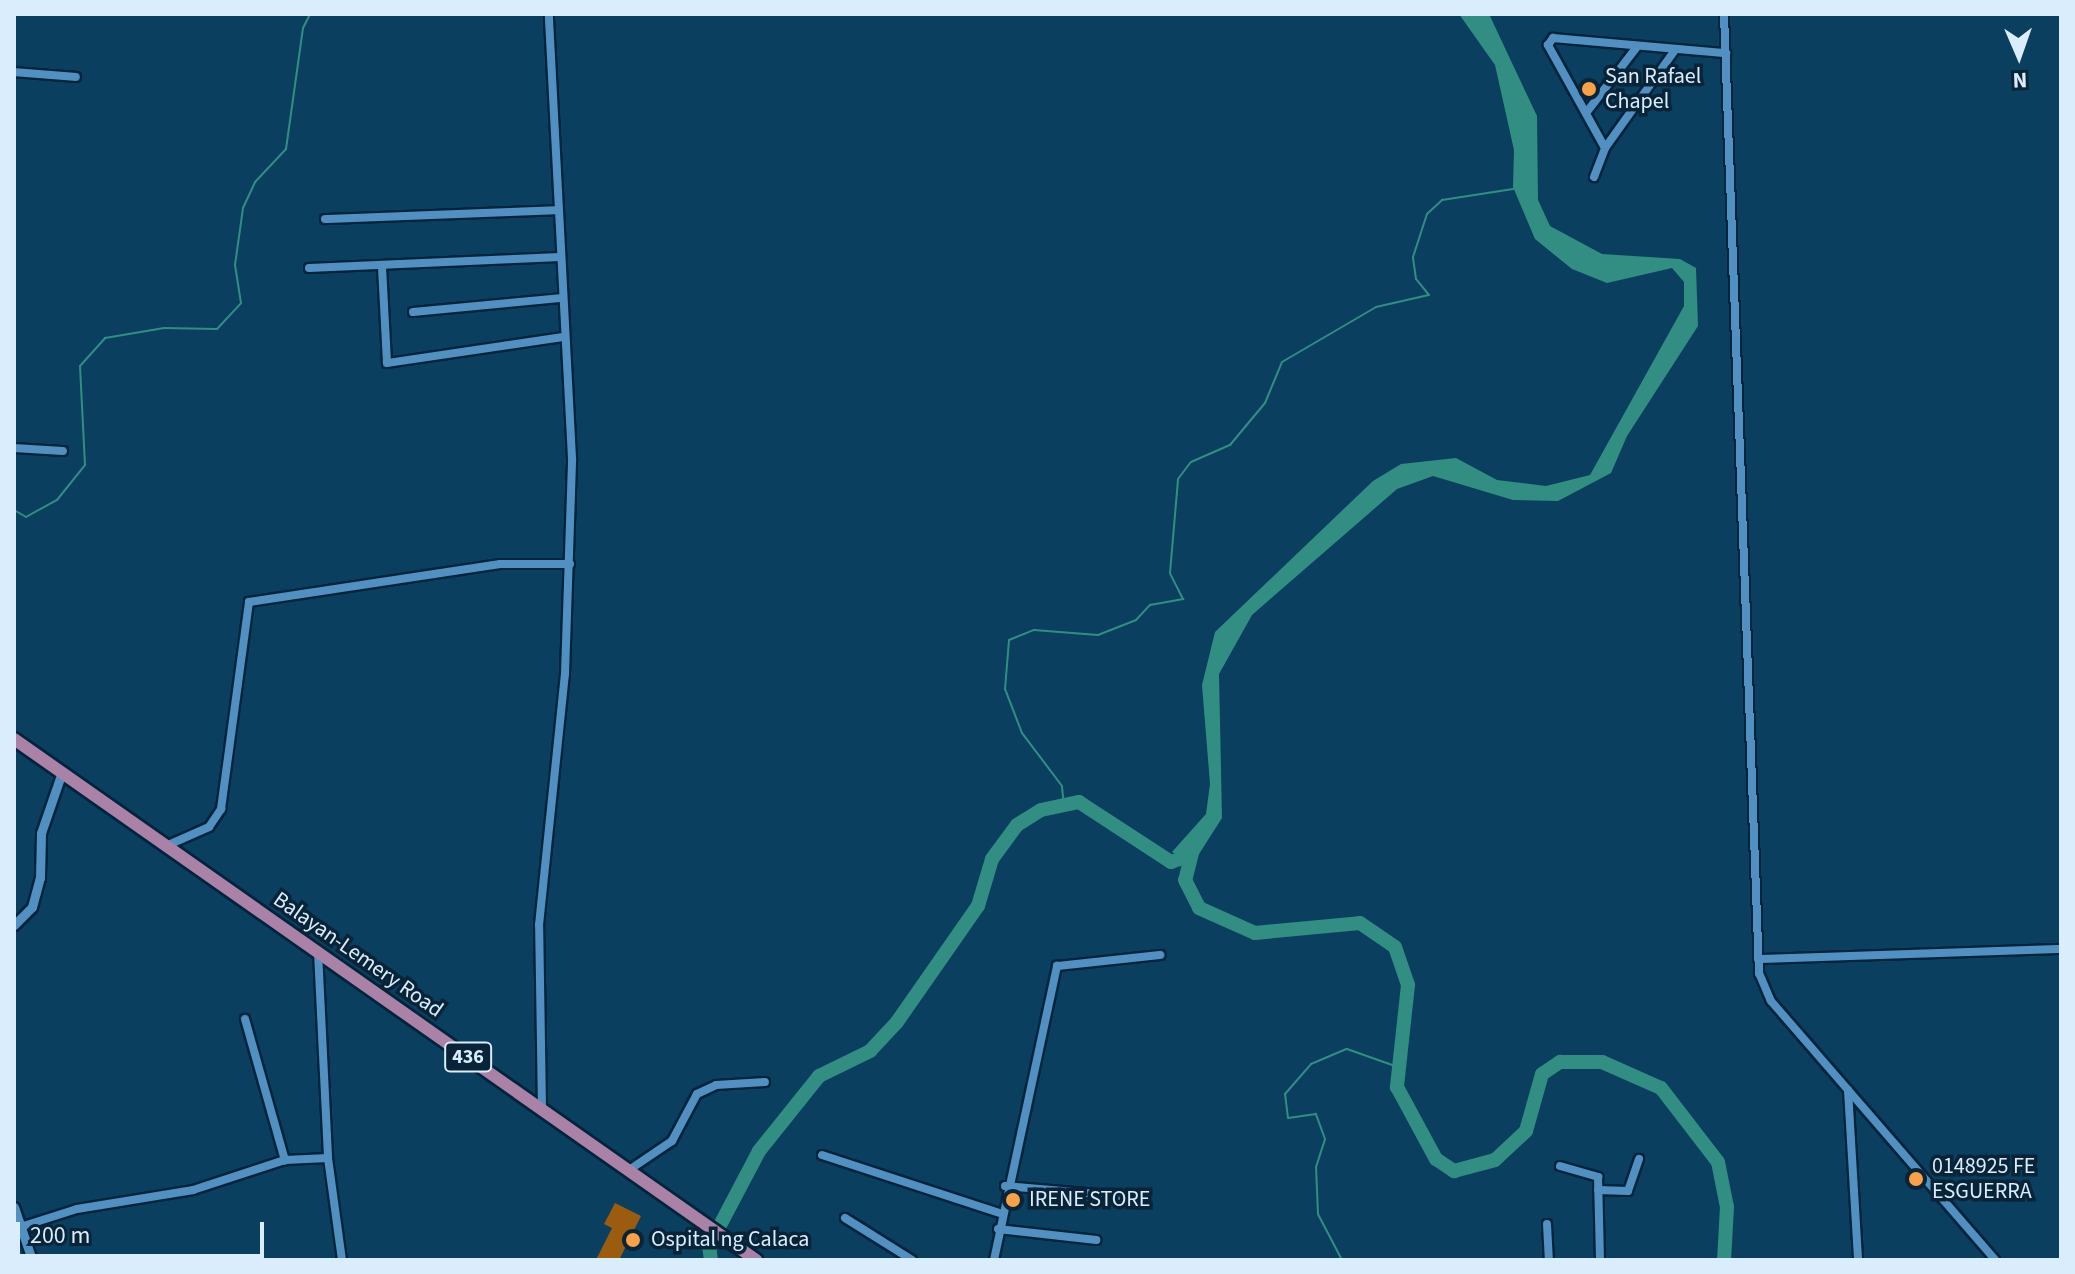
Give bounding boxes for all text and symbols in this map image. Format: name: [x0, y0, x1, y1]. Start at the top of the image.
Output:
north arrow: [1979, 16, 2059, 96]
place label: San Rafael Chapel: [1605, 63, 1701, 114]
text: N: [2012, 64, 2028, 96]
marker: San Rafael Chapel: [1580, 80, 1598, 98]
street label: Balayan-Lemery Road: [268, 887, 448, 1023]
road number: 436: [444, 1041, 492, 1073]
place label: 0148925 FE ESGUERRA: [1932, 1153, 2035, 1204]
marker: 0148925 FE ESGUERRA: [1907, 1170, 1925, 1188]
place label: IRENE STORE: [1029, 1187, 1150, 1213]
marker: IRENE STORE: [1004, 1191, 1022, 1209]
scale bar: [20, 1206, 268, 1256]
text: 200 m: [30, 1218, 90, 1253]
place label: Ospital ng Calaca: [651, 1227, 809, 1253]
marker: Ospital ng Calaca: [622, 1229, 644, 1251]

